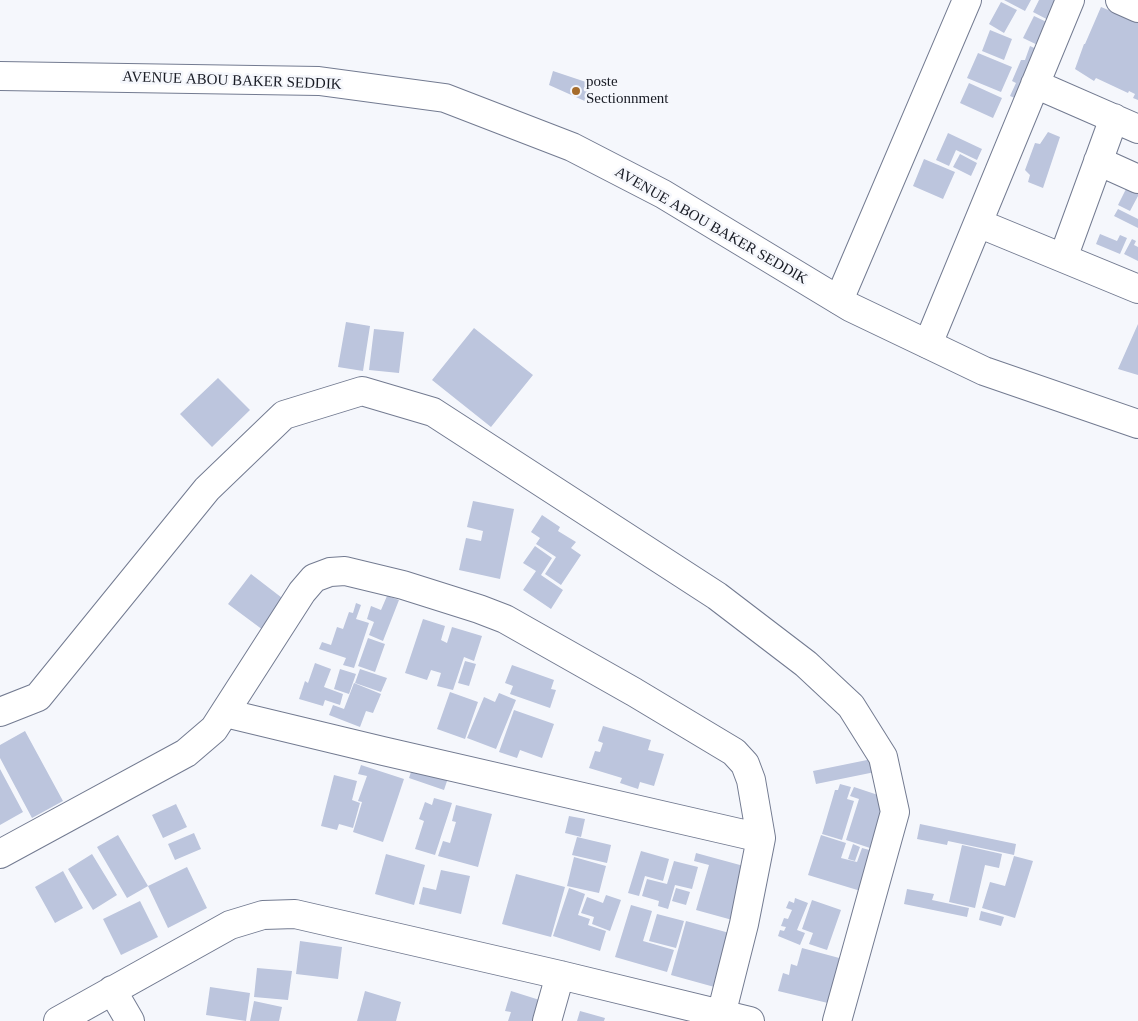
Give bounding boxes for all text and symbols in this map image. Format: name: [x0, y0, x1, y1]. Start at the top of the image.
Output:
street label: AVENUE ABOU BAKER SEDDIK: [122, 68, 342, 94]
place label: poste Sectionnment: [586, 73, 668, 108]
marker: poste Sectionnment: [570, 85, 582, 97]
street label: AVENUE ABOU BAKER SEDDIK: [612, 163, 810, 289]

